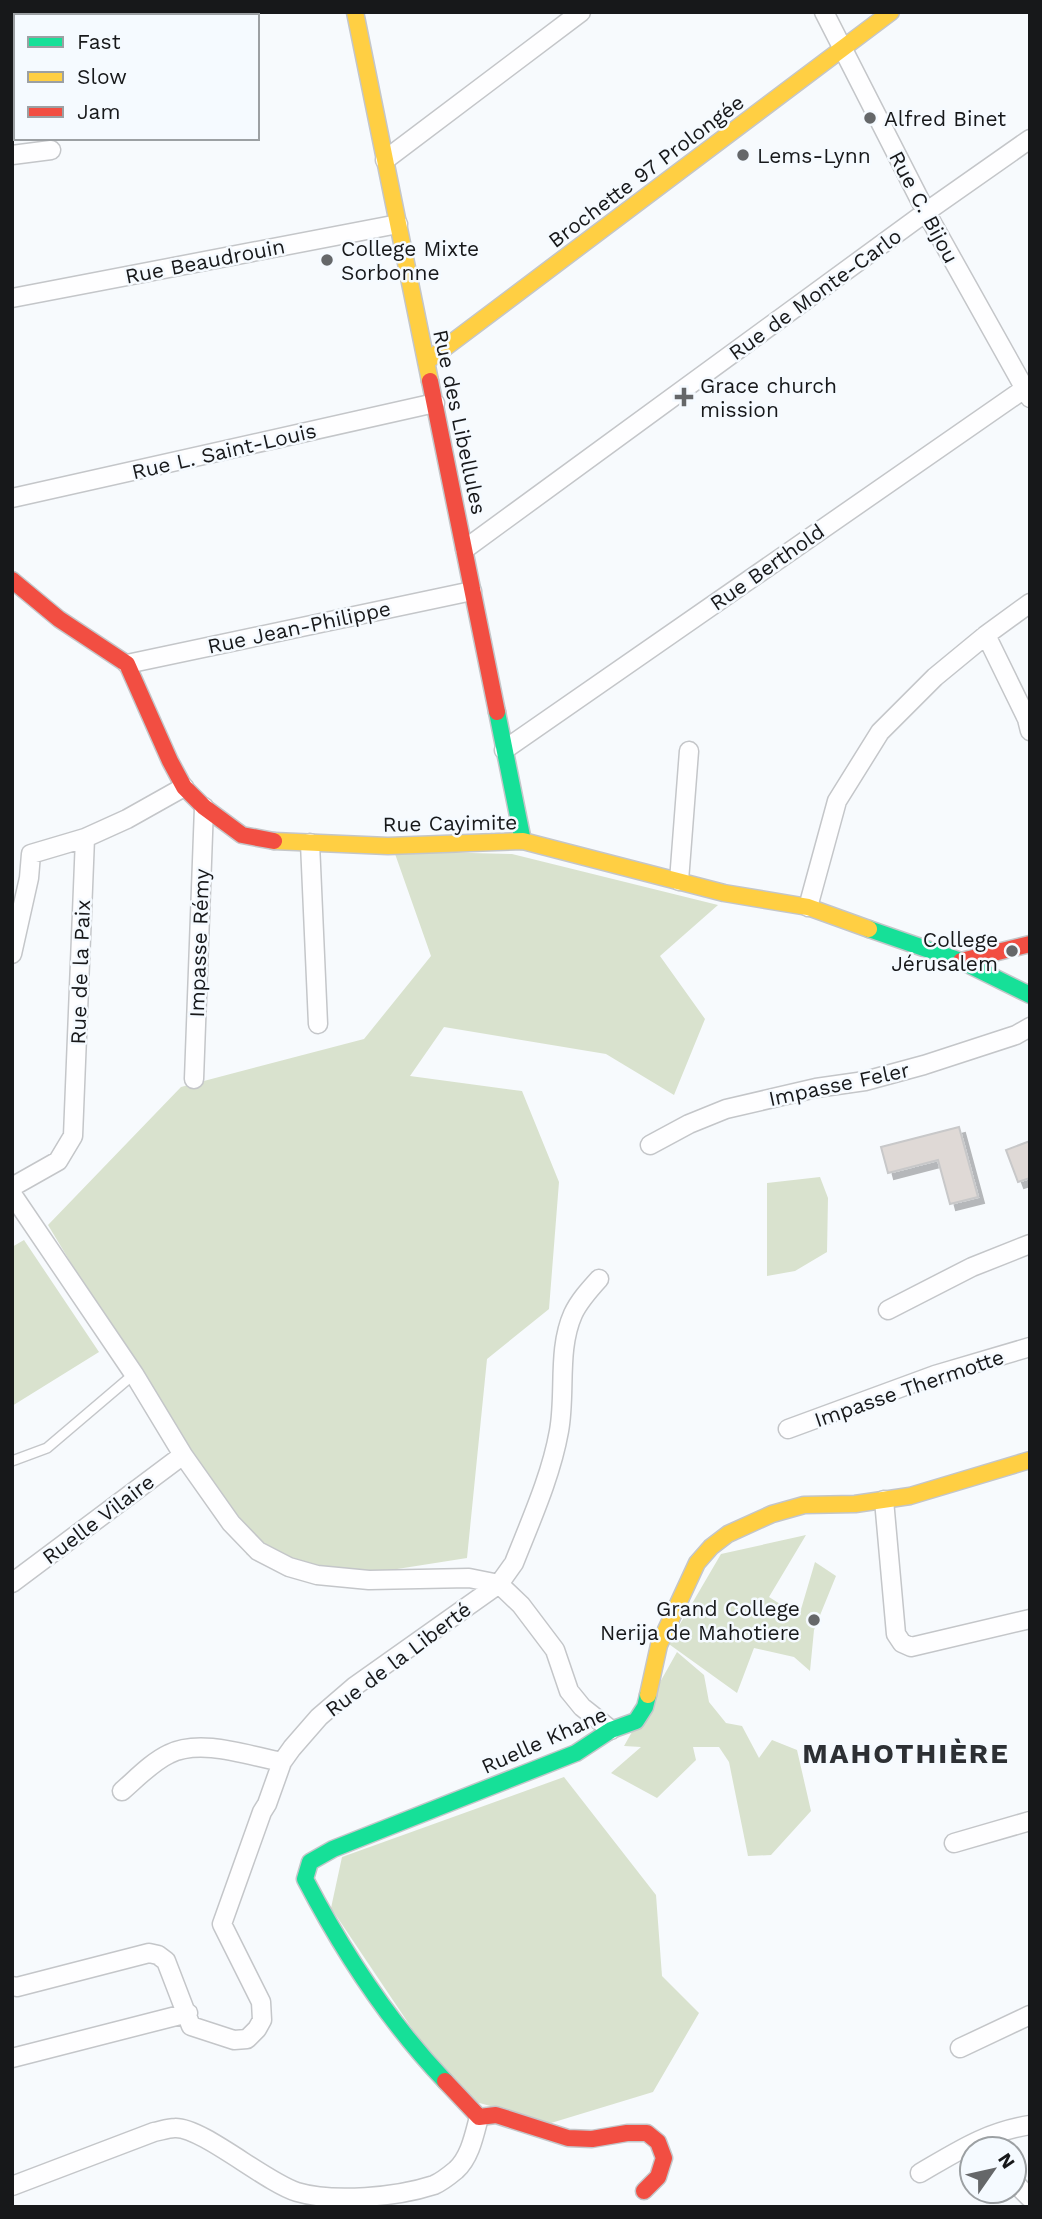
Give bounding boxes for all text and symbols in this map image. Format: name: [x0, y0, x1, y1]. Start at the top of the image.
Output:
legend: [14, 14, 259, 140]
text: Fast: [77, 29, 121, 54]
text: Slow: [77, 64, 127, 89]
street label: Brochette 97 Prolongée: [543, 89, 749, 253]
text: Jam: [77, 99, 120, 124]
place label: Alfred Binet: [884, 106, 1006, 131]
marker: Alfred Binet: [862, 110, 878, 126]
place label: Lems-Lynn: [757, 143, 871, 168]
marker: Lems-Lynn: [735, 147, 751, 163]
street label: Rue C. Bijou: [884, 147, 964, 267]
street label: Rue de Monte-Carlo: [724, 223, 906, 365]
street label: Rue Beaudrouin: [123, 233, 287, 289]
place label: College Mixte Sorbonne: [341, 236, 479, 285]
marker: College Mixte Sorbonne: [319, 252, 335, 268]
street label: Rue des Libellules: [428, 327, 492, 517]
place label: Grace church mission: [700, 373, 837, 422]
marker: Grace church mission: [674, 387, 694, 407]
street label: Rue L. Saint-Louis: [129, 418, 319, 484]
street label: Rue Berthold: [705, 518, 829, 616]
street label: Rue Jean-Philippe: [205, 595, 393, 659]
street label: Rue Cayimite: [382, 809, 518, 837]
street label: Impasse Rémy: [184, 868, 214, 1018]
street label: Rue de la Paix: [65, 899, 95, 1045]
place label: College Jérusalem: [891, 927, 998, 976]
marker: College Jérusalem: [1004, 943, 1020, 959]
street label: Impasse Feler: [766, 1057, 912, 1111]
street label: Impasse Thermotte: [811, 1344, 1007, 1432]
street label: Ruelle Vilaire: [37, 1469, 159, 1569]
street label: Rue de la Liberté: [320, 1596, 476, 1722]
place label: Grand College Nerija de Mahotiere: [600, 1596, 800, 1645]
marker: Grand College Nerija de Mahotiere: [806, 1612, 822, 1628]
street label: Ruelle Khane: [477, 1701, 611, 1779]
district label: MAHOTHIÈRE: [802, 1737, 1010, 1770]
north arrow: [958, 2135, 1028, 2205]
text: N: [993, 2149, 1020, 2173]

